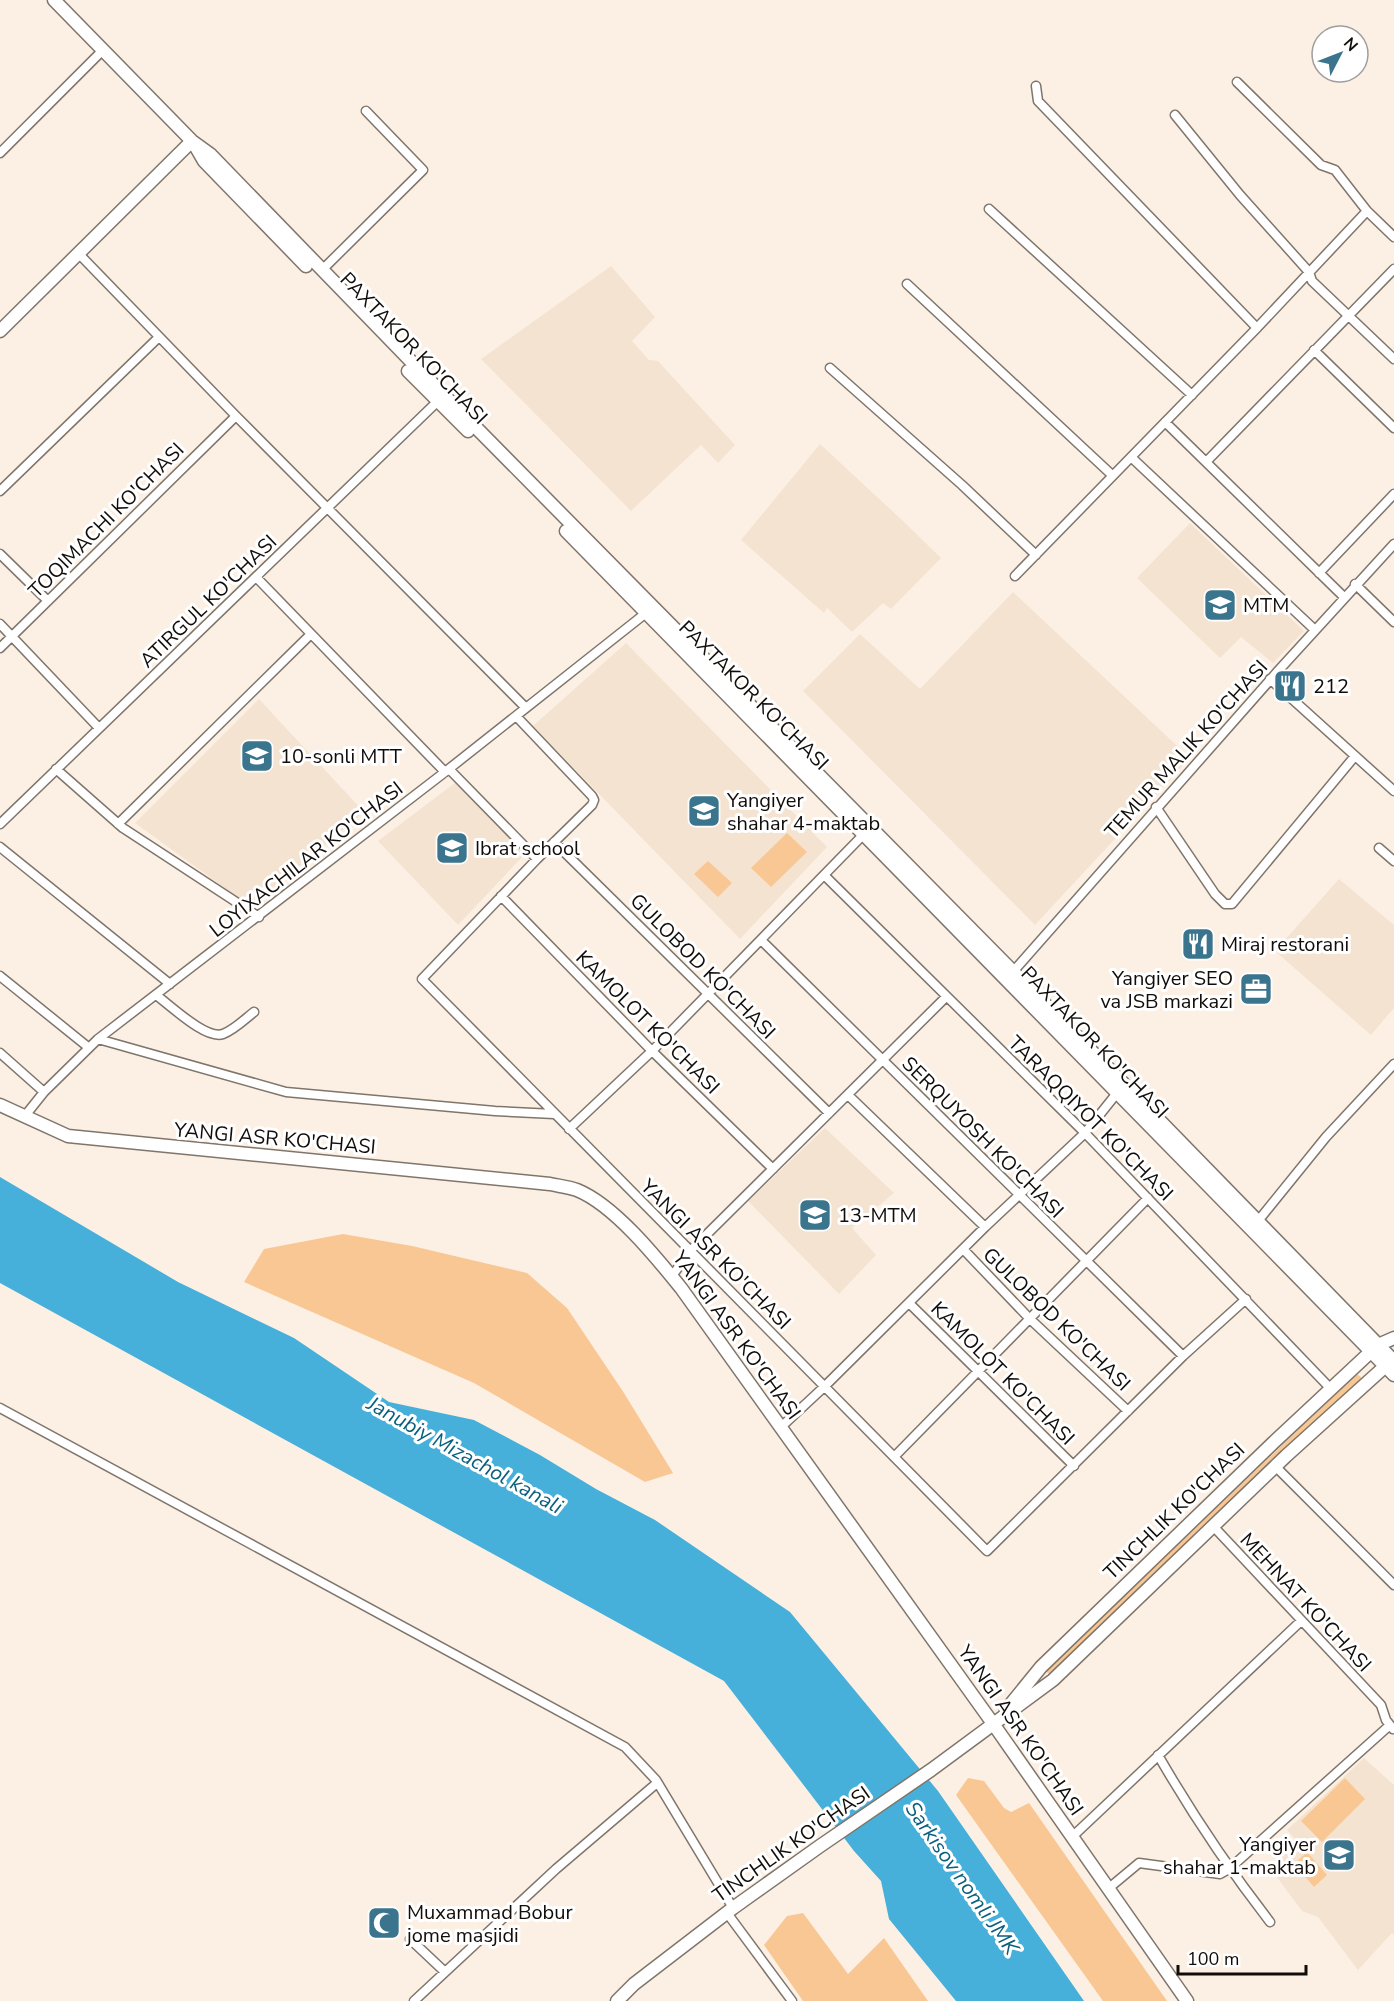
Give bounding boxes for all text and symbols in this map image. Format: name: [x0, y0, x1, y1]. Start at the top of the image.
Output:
north arrow: [1310, 24, 1370, 84]
text: N: [1338, 33, 1363, 56]
street label: PAXTAKOR KO'CHASI: [334, 266, 493, 430]
street label: TOQIMACHI KO'CHASI: [23, 437, 190, 604]
street label: ATIRGUL KO'CHASI: [134, 529, 283, 674]
school or university icon: MTM: [1202, 587, 1238, 623]
place label: MTM: [1243, 592, 1289, 619]
street label: PAXTAKOR KO'CHASI: [673, 615, 834, 776]
street label: TEMUR MALIK KO'CHASI: [1099, 654, 1274, 844]
restaurant icon: 212: [1272, 668, 1308, 704]
place label: 212: [1313, 673, 1349, 700]
school or university icon: 10-sonli MTT: [239, 738, 275, 774]
place label: 10-sonli MTT: [280, 743, 402, 770]
street label: LOYIXACHILAR KO'CHASI: [204, 775, 409, 943]
place label: Yangiyer shahar 4-maktab: [726, 787, 880, 837]
school or university icon: Yangiyer shahar 4-maktab: [686, 793, 722, 829]
school or university icon: Ibrat school: [434, 830, 470, 866]
place label: Ibrat school: [475, 835, 580, 862]
street label: GULOBOD KO'CHASI: [624, 888, 781, 1045]
restaurant icon: Miraj restorani: [1180, 926, 1216, 962]
place label: Miraj restorani: [1221, 931, 1349, 958]
street label: KAMOLOT KO'CHASI: [570, 945, 725, 1100]
street label: PAXTAKOR KO'CHASI: [1015, 960, 1174, 1124]
place label: Yangiyer SEO va JSB markazi: [1100, 965, 1233, 1015]
office icon: Yangiyer SEO va JSB markazi: [1238, 971, 1274, 1007]
street label: TARAQQIYOT KO'CHASI: [1002, 1030, 1179, 1207]
street label: SERQUYOSH KO'CHASI: [896, 1051, 1069, 1224]
street label: YANGI ASR KO'CHASI: [172, 1116, 377, 1161]
street label: YANGI ASR KO'CHASI: [636, 1174, 796, 1334]
school or university icon: 13-MTM: [797, 1197, 833, 1233]
place label: 13-MTM: [838, 1202, 917, 1229]
street label: GULOBOD KO'CHASI: [977, 1242, 1136, 1397]
street label: YANGI ASR KO'CHASI: [668, 1246, 806, 1424]
street label: KAMOLOT KO'CHASI: [925, 1296, 1080, 1451]
water label: Janubiy Mizachol kanali: [362, 1389, 569, 1521]
street label: TINCHLIK KO'CHASI: [1098, 1437, 1251, 1586]
street label: MEHNAT KO'CHASI: [1234, 1527, 1377, 1678]
street label: YANGI ASR KO'CHASI: [951, 1639, 1090, 1821]
street label: TINCHLIK KO'CHASI: [707, 1780, 875, 1909]
water label: Sarkisov nomli JMK: [899, 1796, 1026, 1962]
place label: Yangiyer shahar 1-maktab: [1163, 1831, 1316, 1881]
school or university icon: Yangiyer shahar 1-maktab: [1321, 1837, 1357, 1873]
place label: Muxammad Bobur jome masjidi: [405, 1899, 573, 1949]
mosque icon: Muxammad Bobur jome masjidi: [366, 1905, 402, 1941]
scale bar: [1178, 1938, 1306, 1976]
text: 100 m: [1187, 1947, 1239, 1971]

